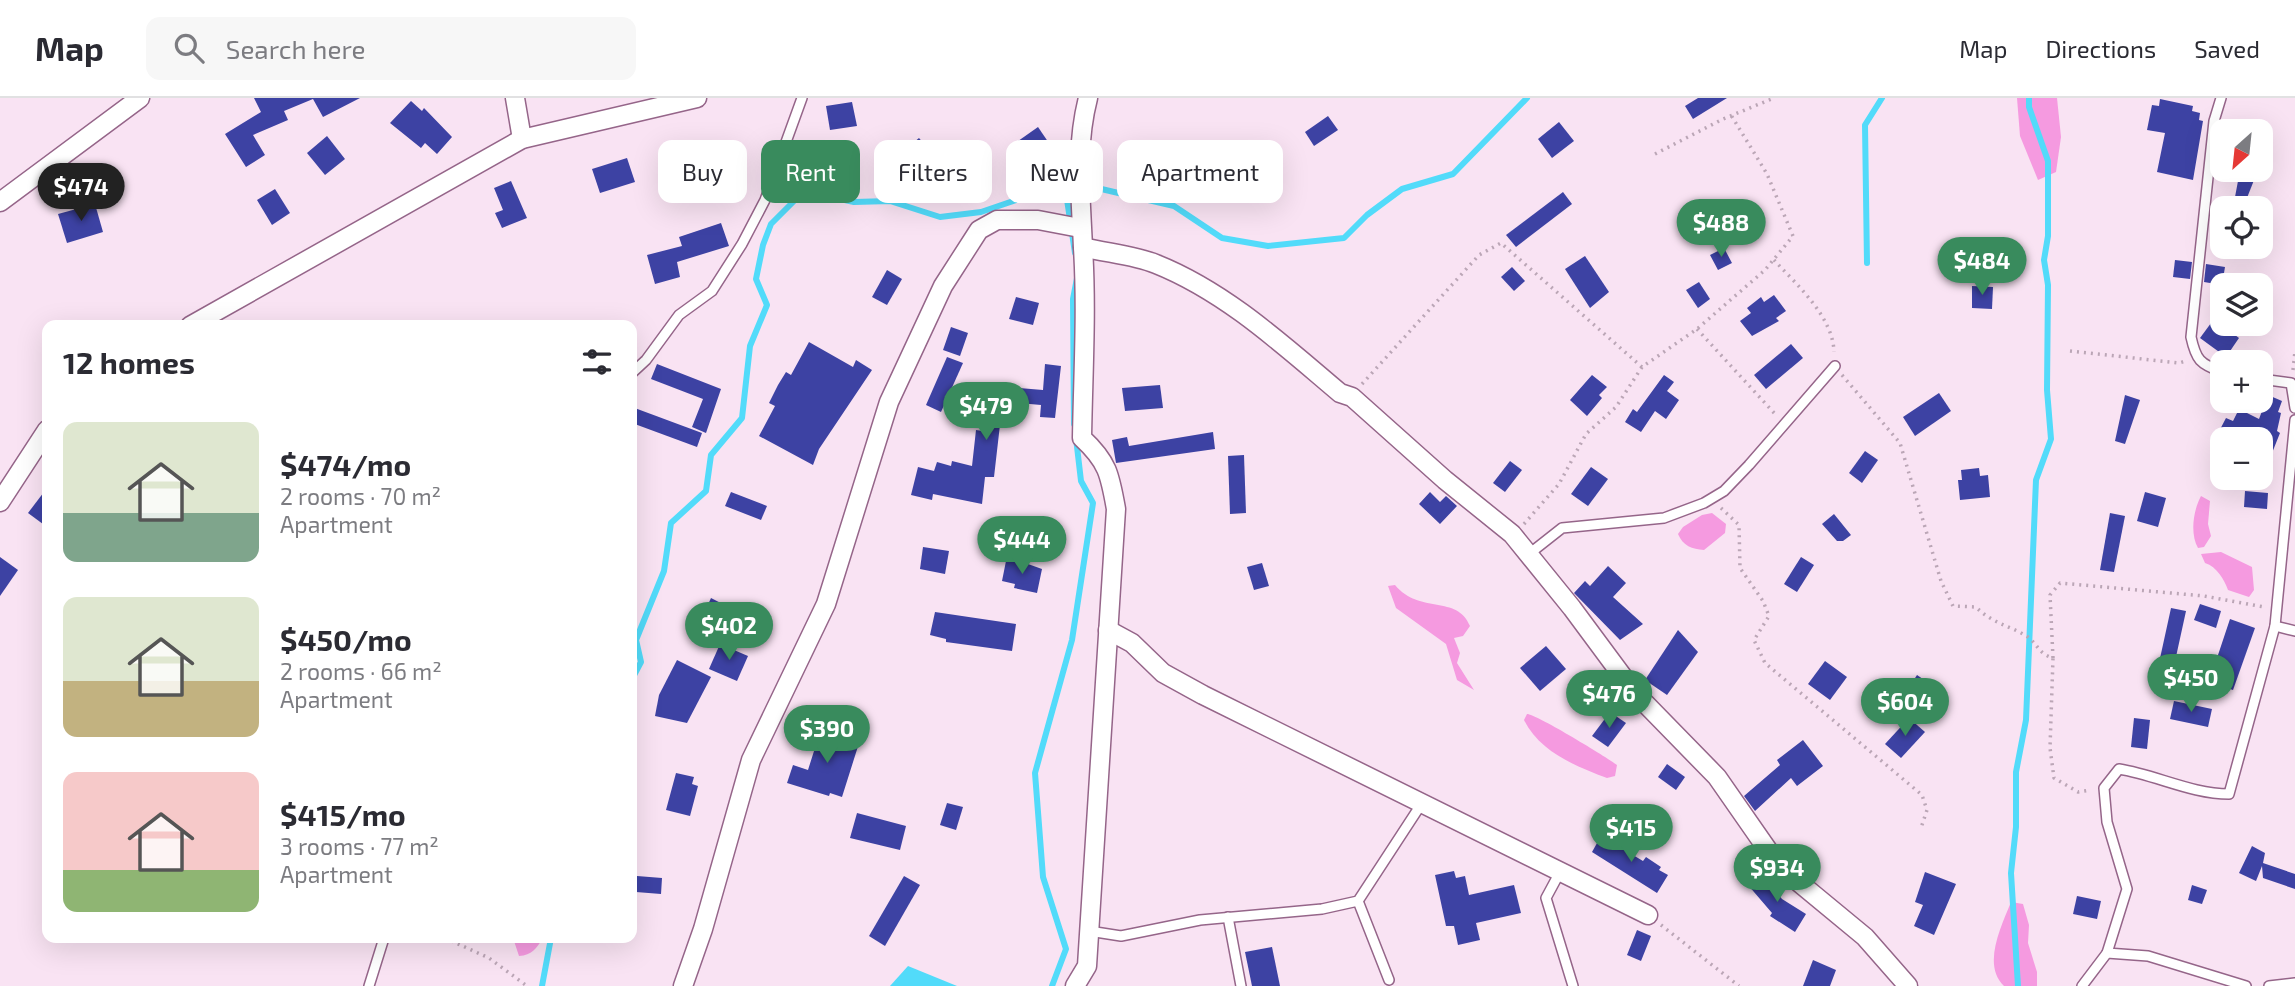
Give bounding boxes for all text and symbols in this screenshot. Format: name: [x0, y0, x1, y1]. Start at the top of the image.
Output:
search box: [146, 17, 636, 80]
text: Map: [35, 28, 104, 68]
icon: search: [170, 29, 208, 67]
text: Search here: [226, 33, 365, 64]
text: Map: [1959, 34, 2007, 63]
text: Directions: [2045, 34, 2156, 63]
text: Saved: [2194, 34, 2260, 63]
north arrow: [2210, 119, 2273, 182]
map controls: [2210, 119, 2273, 490]
chip: Buy: [658, 140, 747, 203]
chip: Rent: [761, 140, 860, 203]
chip: Filters: [874, 140, 992, 203]
chip: New: [1006, 140, 1103, 203]
chip: Apartment: [1117, 140, 1283, 203]
pin: $474: [40, 164, 122, 223]
text: $474: [54, 172, 108, 200]
button: locate: [2210, 196, 2273, 259]
pin: $488: [1680, 200, 1762, 259]
text: $488: [1693, 208, 1749, 236]
pin: $484: [1941, 238, 2023, 297]
text: $484: [1954, 246, 2010, 274]
button: layers: [2210, 273, 2273, 336]
icon: filters: [578, 343, 616, 381]
text: 12 homes: [63, 344, 195, 380]
button: +: [2210, 350, 2273, 413]
pin: $479: [945, 382, 1027, 442]
text: $479: [959, 391, 1013, 419]
button: −: [2210, 427, 2273, 490]
text: $474/mo: [280, 446, 411, 482]
icon: home: [119, 450, 203, 534]
text: 2 rooms · 70 m²: [280, 482, 441, 510]
text: Apartment: [280, 510, 393, 538]
pin: $444: [981, 517, 1063, 576]
text: $444: [993, 525, 1051, 553]
pin: $402: [688, 602, 770, 662]
text: $402: [701, 611, 757, 639]
text: $450/mo: [280, 621, 412, 657]
icon: home: [119, 625, 203, 709]
pin: $450: [2150, 654, 2232, 714]
text: 2 rooms · 66 m²: [280, 657, 442, 685]
text: $450: [2163, 663, 2219, 691]
pin: $476: [1568, 670, 1650, 730]
pin: $604: [1864, 678, 1946, 738]
text: $476: [1582, 679, 1636, 707]
text: Apartment: [280, 685, 393, 713]
text: $604: [1877, 687, 1933, 715]
pin: $390: [786, 706, 868, 765]
text: $390: [800, 714, 854, 742]
text: $415/mo: [280, 796, 406, 832]
icon: home: [119, 800, 203, 884]
pin: $415: [1590, 804, 1672, 864]
text: $415: [1606, 813, 1656, 841]
text: 3 rooms · 77 m²: [280, 832, 439, 860]
pin: $934: [1736, 844, 1818, 904]
text: $934: [1750, 853, 1804, 881]
text: Apartment: [280, 860, 393, 888]

